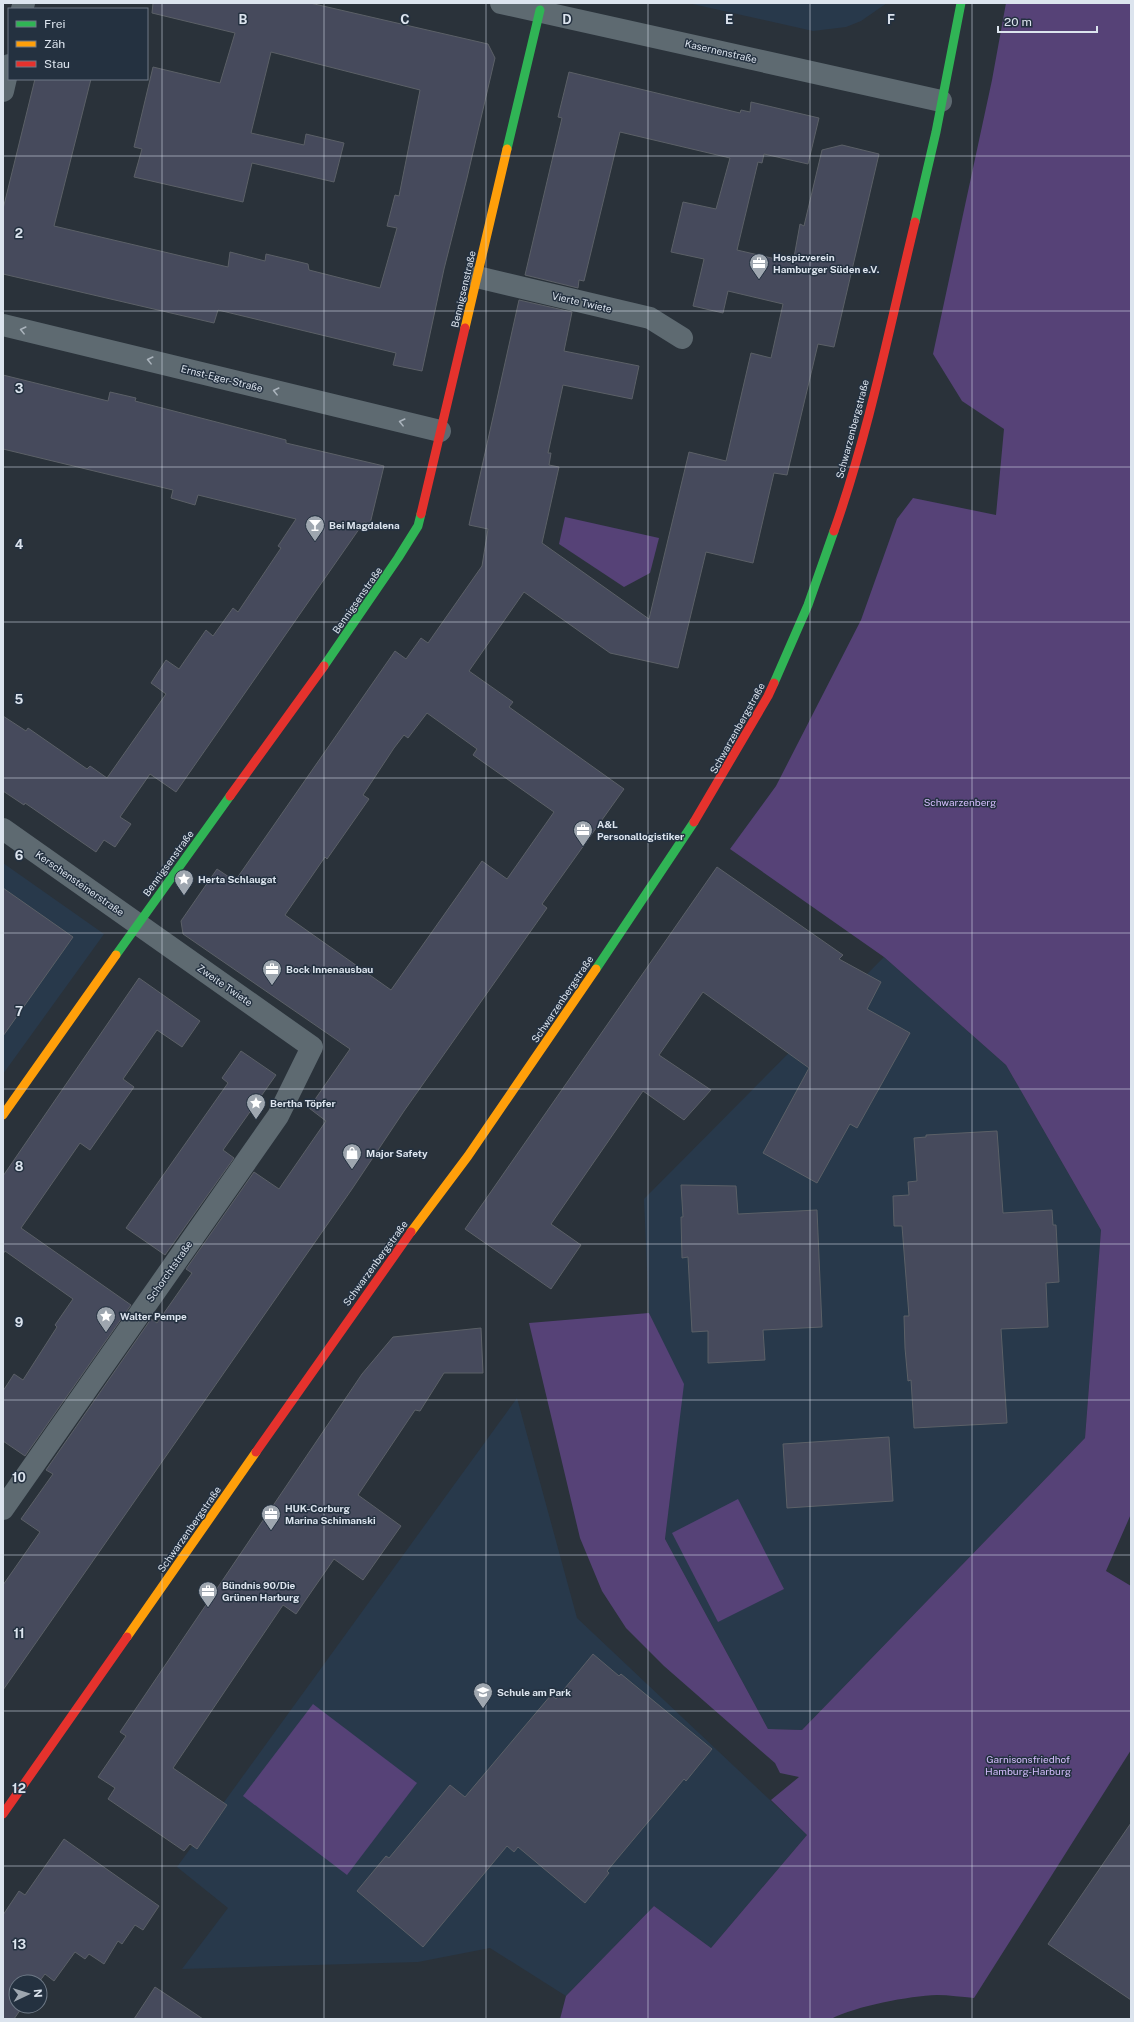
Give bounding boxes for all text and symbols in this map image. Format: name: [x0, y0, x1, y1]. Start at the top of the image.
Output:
legend: [8, 8, 148, 80]
scale bar: [998, 8, 1097, 34]
text: B: [239, 12, 248, 27]
text: C: [400, 12, 410, 27]
text: D: [562, 12, 572, 27]
text: E: [725, 12, 733, 27]
text: F: [887, 12, 895, 27]
text: 20 m: [1004, 15, 1032, 29]
text: Frei: [44, 17, 66, 31]
text: Zäh: [44, 37, 65, 51]
street label: Kasernenstraße: [684, 37, 759, 65]
text: Stau: [44, 57, 70, 71]
text: 2: [15, 226, 23, 241]
street label: Bennigsenstraße: [448, 249, 478, 329]
place label: Hospizverein Hamburger Süden e.V.: [773, 251, 880, 275]
office icon: Hospizverein Hamburger Süden e.V.: [748, 252, 770, 280]
street label: Vierte Twiete: [551, 289, 613, 315]
one-way arrow: [20, 326, 27, 334]
one-way arrow: [147, 357, 153, 365]
street label: Ernst-Eger-Straße: [180, 362, 265, 394]
street label: Schwarzenbergstraße: [833, 378, 871, 480]
text: 3: [15, 381, 24, 396]
one-way arrow: [273, 387, 280, 396]
one-way arrow: [399, 418, 406, 426]
bar icon: Bei Magdalena: [304, 514, 326, 542]
place label: Bei Magdalena: [329, 519, 400, 531]
text: 4: [15, 537, 24, 552]
street label: Bennigsenstraße: [330, 564, 385, 636]
street label: Schwarzenbergstraße: [707, 680, 767, 776]
text: 5: [15, 692, 24, 707]
park label: Schwarzenberg: [924, 796, 996, 808]
place label: A&L Personallogistiker: [597, 818, 684, 842]
office icon: A&L Personallogistiker: [572, 819, 594, 847]
street label: Bennigsenstraße: [140, 827, 196, 898]
text: 6: [15, 848, 24, 863]
street label: Kerschensteinerstraße: [33, 848, 127, 918]
place icon: Herta Schlaugat: [173, 868, 195, 896]
place label: Herta Schlaugat: [198, 873, 276, 885]
street label: Schwarzenbergstraße: [528, 953, 596, 1045]
office icon: Bock Innenausbau: [261, 958, 283, 986]
street label: Zweite Twiete: [195, 962, 255, 1009]
place label: Bock Innenausbau: [286, 963, 373, 975]
text: 7: [15, 1004, 23, 1019]
place icon: Bertha Töpfer: [245, 1092, 267, 1120]
place label: Bertha Töpfer: [270, 1097, 336, 1109]
shop icon: Major Safety: [341, 1142, 363, 1170]
place label: Major Safety: [366, 1147, 428, 1159]
text: 8: [15, 1159, 24, 1174]
street label: Schwarzenbergstraße: [340, 1218, 410, 1308]
street label: Schorchtstraße: [144, 1238, 195, 1304]
place icon: Walter Pempe: [95, 1305, 117, 1333]
place label: Walter Pempe: [120, 1310, 187, 1322]
text: 9: [15, 1315, 23, 1330]
text: 10: [12, 1470, 26, 1485]
street label: Schwarzenbergstraße: [155, 1483, 223, 1574]
place label: HUK-Corburg Marina Schimanski: [285, 1502, 376, 1526]
office icon: HUK-Corburg Marina Schimanski: [260, 1503, 282, 1531]
place label: Bündnis 90/Die Grünen Harburg: [222, 1579, 300, 1603]
office icon: Bündnis 90/Die Grünen Harburg: [197, 1580, 219, 1608]
text: 11: [13, 1626, 25, 1641]
school or university icon: Schule am Park: [472, 1681, 494, 1709]
place label: Schule am Park: [497, 1686, 571, 1698]
park label: Garnisonsfriedhof Hamburg-Harburg: [985, 1753, 1071, 1777]
text: 12: [12, 1781, 26, 1796]
text: 13: [12, 1937, 26, 1952]
north arrow: [8, 1974, 48, 2014]
text: N: [32, 1989, 44, 1998]

